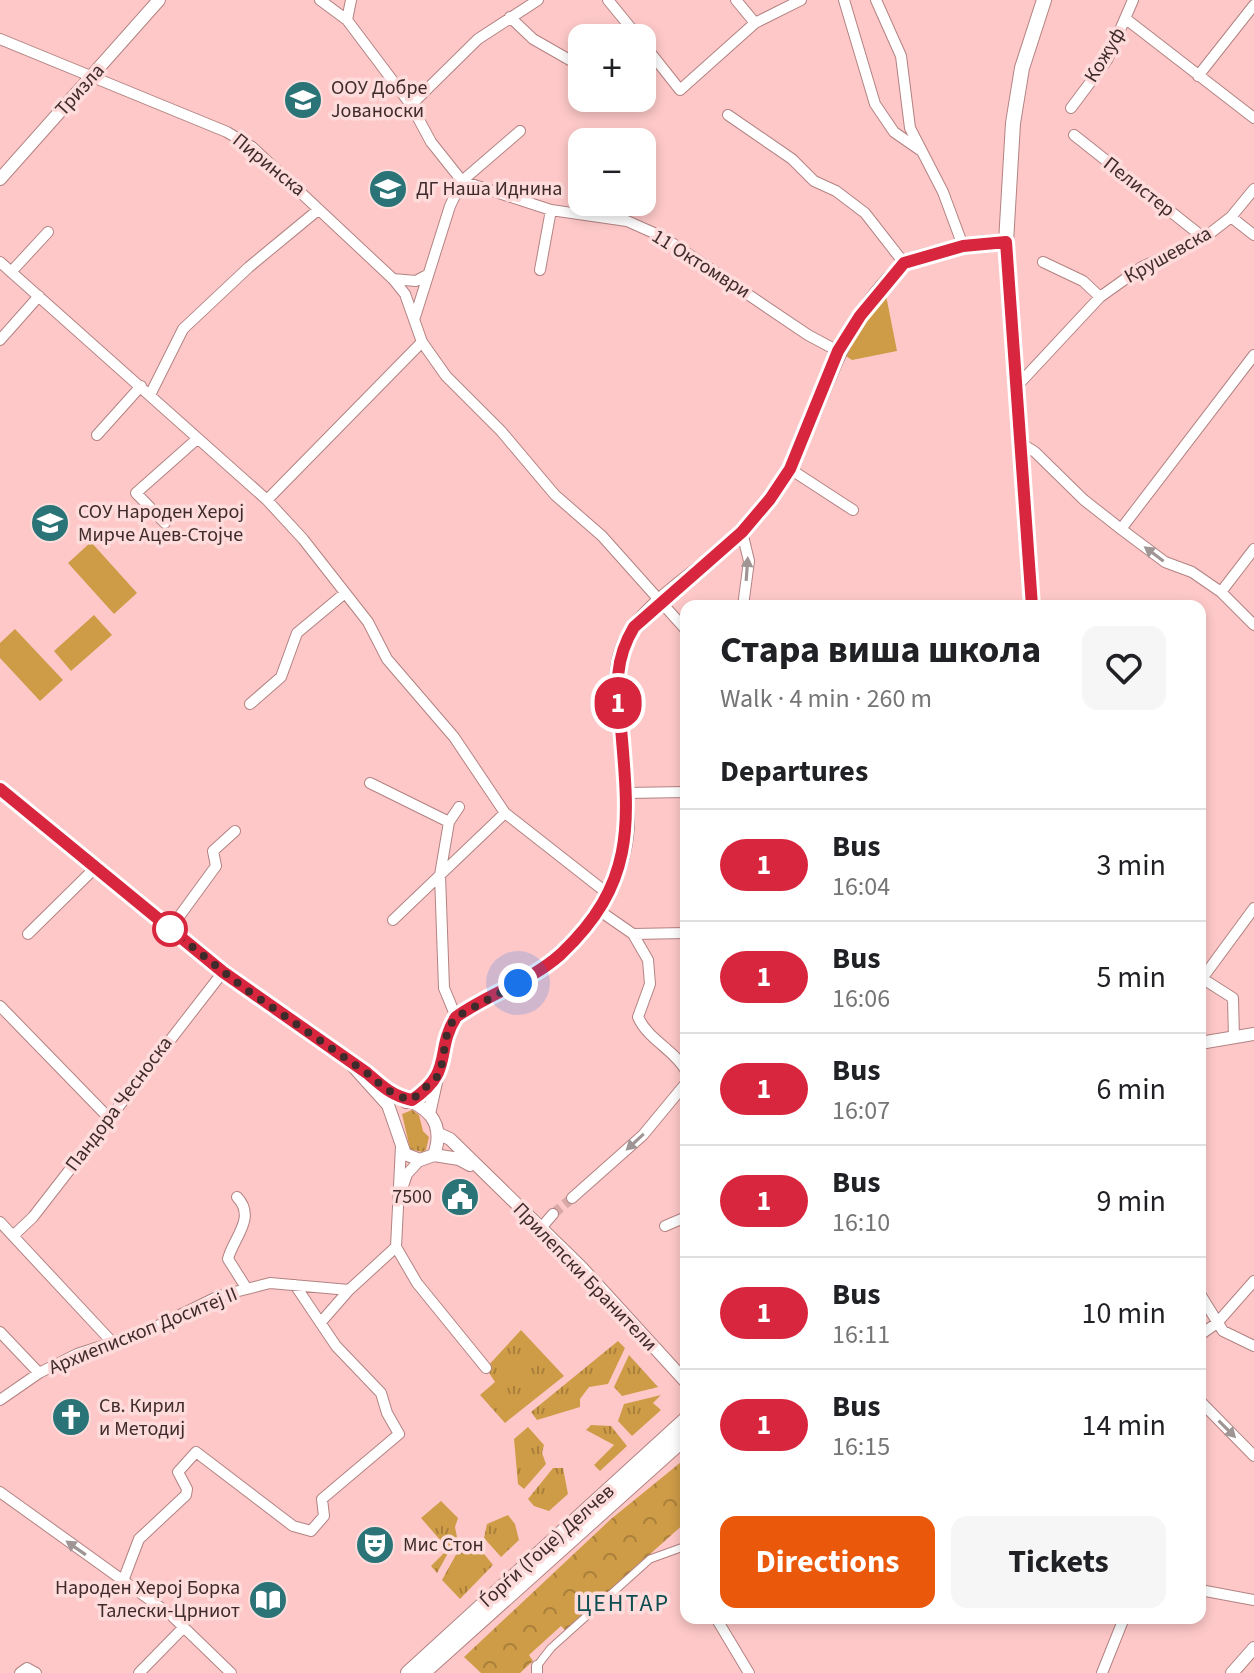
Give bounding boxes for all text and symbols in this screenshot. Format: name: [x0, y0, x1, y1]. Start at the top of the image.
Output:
street label: Кожуф: [1078, 22, 1132, 88]
map controls: [568, 24, 656, 216]
button: +: [568, 24, 656, 112]
street label: Тризла: [49, 58, 111, 122]
place label: ООУ Добре Јованоски: [331, 74, 428, 125]
school or university icon: ООУ Добре Јованоски: [282, 79, 324, 121]
street label: Пиринска: [226, 127, 312, 203]
button: −: [568, 128, 656, 216]
street label: Пелистер: [1097, 150, 1181, 224]
school or university icon: ДГ Наша Иднина: [367, 168, 409, 210]
place label: ДГ Наша Иднина: [416, 175, 562, 203]
street label: Крушевска: [1119, 220, 1217, 290]
street label: 11 Октомври: [646, 223, 756, 305]
place label: СОУ Народен Херој Мирче Ацев-Стојче: [78, 498, 244, 549]
school or university icon: СОУ Народен Херој Мирче Ацев-Стојче: [29, 502, 71, 544]
one-way arrow: [1143, 546, 1165, 562]
one-way arrow: [741, 556, 754, 581]
text: Стара виша школа: [720, 623, 1041, 677]
button: heart: [1082, 626, 1166, 710]
line badge: 1: [592, 677, 644, 729]
text: Walk · 4 min · 260 m: [720, 680, 932, 717]
text: 1: [611, 683, 625, 723]
text: Departures: [720, 750, 868, 793]
text: Bus: [832, 825, 880, 868]
text: 3 min: [1096, 844, 1166, 887]
text: 1: [757, 845, 771, 885]
text: 16:04: [832, 868, 890, 905]
unlabelled marker: [153, 912, 187, 946]
text: Bus: [832, 937, 880, 980]
text: 5 min: [1096, 956, 1166, 999]
text: 1: [757, 957, 771, 997]
your location: [498, 963, 538, 1003]
text: 16:06: [832, 980, 890, 1017]
street label: Пандора Чесноска: [59, 1031, 179, 1177]
text: Bus: [832, 1049, 880, 1092]
text: 6 min: [1096, 1068, 1166, 1111]
text: 1: [757, 1069, 771, 1109]
text: 16:07: [832, 1092, 890, 1129]
one-way arrow: [626, 1132, 645, 1150]
text: Bus: [832, 1161, 880, 1204]
public building icon: 7500: [439, 1176, 481, 1218]
text: 9 min: [1096, 1180, 1166, 1223]
text: 1: [757, 1181, 771, 1221]
place label: 7500: [392, 1183, 432, 1211]
street label: Прилепски Бранители: [506, 1196, 664, 1358]
text: 16:10: [832, 1204, 890, 1241]
text: Bus: [832, 1273, 880, 1316]
street label: Архиепископ Доситеј II: [44, 1280, 242, 1382]
text: 10 min: [1082, 1292, 1166, 1335]
text: 1: [757, 1293, 771, 1333]
text: 16:11: [832, 1316, 890, 1353]
text: Bus: [832, 1385, 880, 1428]
place label: Св. Кирил и Методиј: [99, 1392, 185, 1443]
church icon: Св. Кирил и Методиј: [50, 1396, 92, 1438]
text: 14 min: [1082, 1404, 1166, 1447]
text: 1: [757, 1405, 771, 1445]
one-way arrow: [1217, 1419, 1236, 1437]
text: 16:15: [832, 1428, 890, 1465]
street label: Ѓорѓи (Гоце) Делчев: [473, 1478, 621, 1614]
button: Directions: [720, 1516, 935, 1608]
button: Tickets: [951, 1516, 1166, 1608]
theatre icon: Мис Стон: [354, 1524, 396, 1566]
place label: Мис Стон: [403, 1531, 484, 1559]
one-way arrow: [65, 1541, 86, 1556]
place label: Народен Херој Борка Талески-Црниот: [55, 1574, 240, 1625]
library icon: Народен Херој Борка Талески-Црниот: [247, 1579, 289, 1621]
district label: ЦЕНТАР: [576, 1586, 670, 1621]

